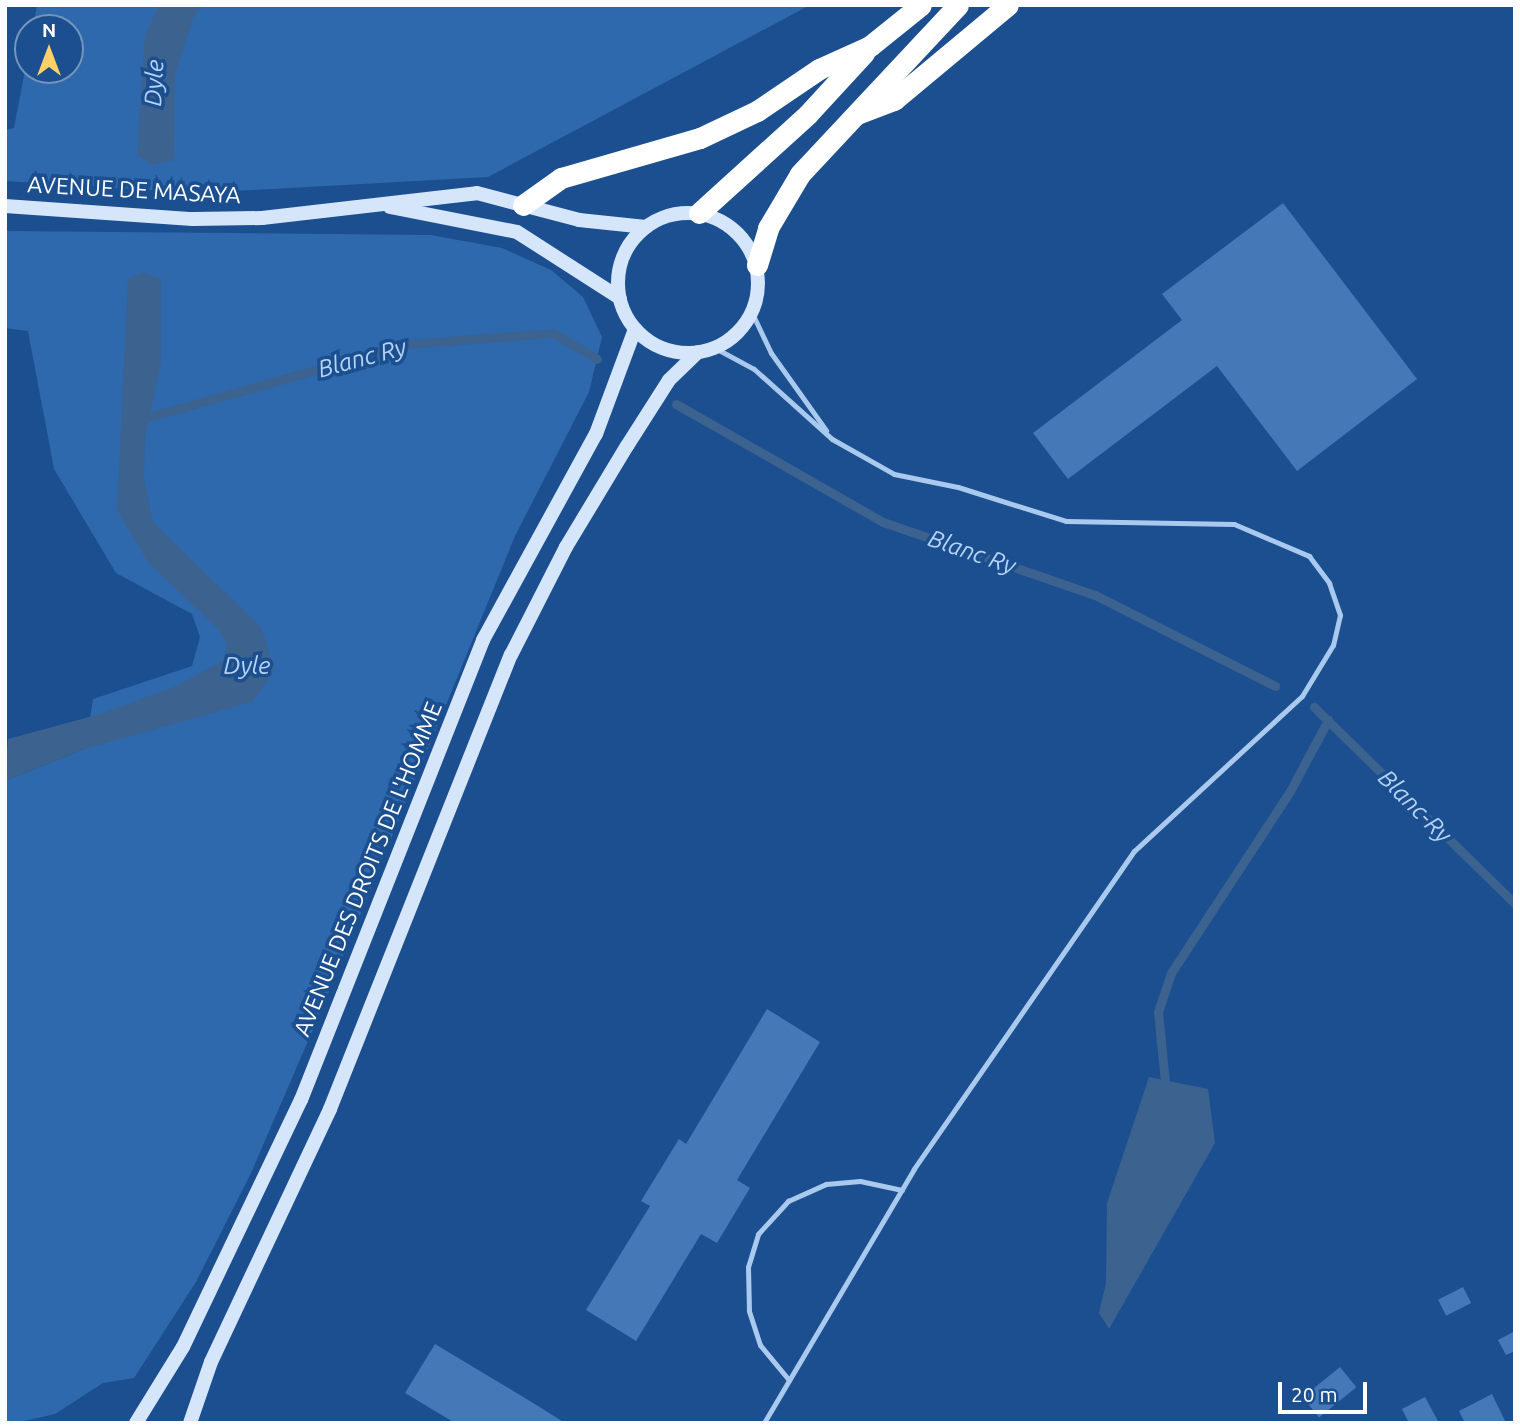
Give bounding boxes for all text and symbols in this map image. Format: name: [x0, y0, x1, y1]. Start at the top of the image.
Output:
north arrow: [14, 14, 84, 84]
text: N: [42, 19, 56, 41]
water label: Dyle: [138, 59, 170, 107]
street label: AVENUE DE MASAYA: [27, 171, 241, 209]
water label: Blanc Ry: [315, 332, 409, 384]
water label: Blanc Ry: [925, 524, 1019, 580]
water label: Dyle: [224, 652, 270, 680]
street label: AVENUE DES DROITS DE L'HOMME: [288, 698, 448, 1040]
water label: Blanc-Ry: [1372, 763, 1458, 849]
scale bar: [1282, 1368, 1371, 1412]
text: 20 m: [1291, 1382, 1338, 1406]

